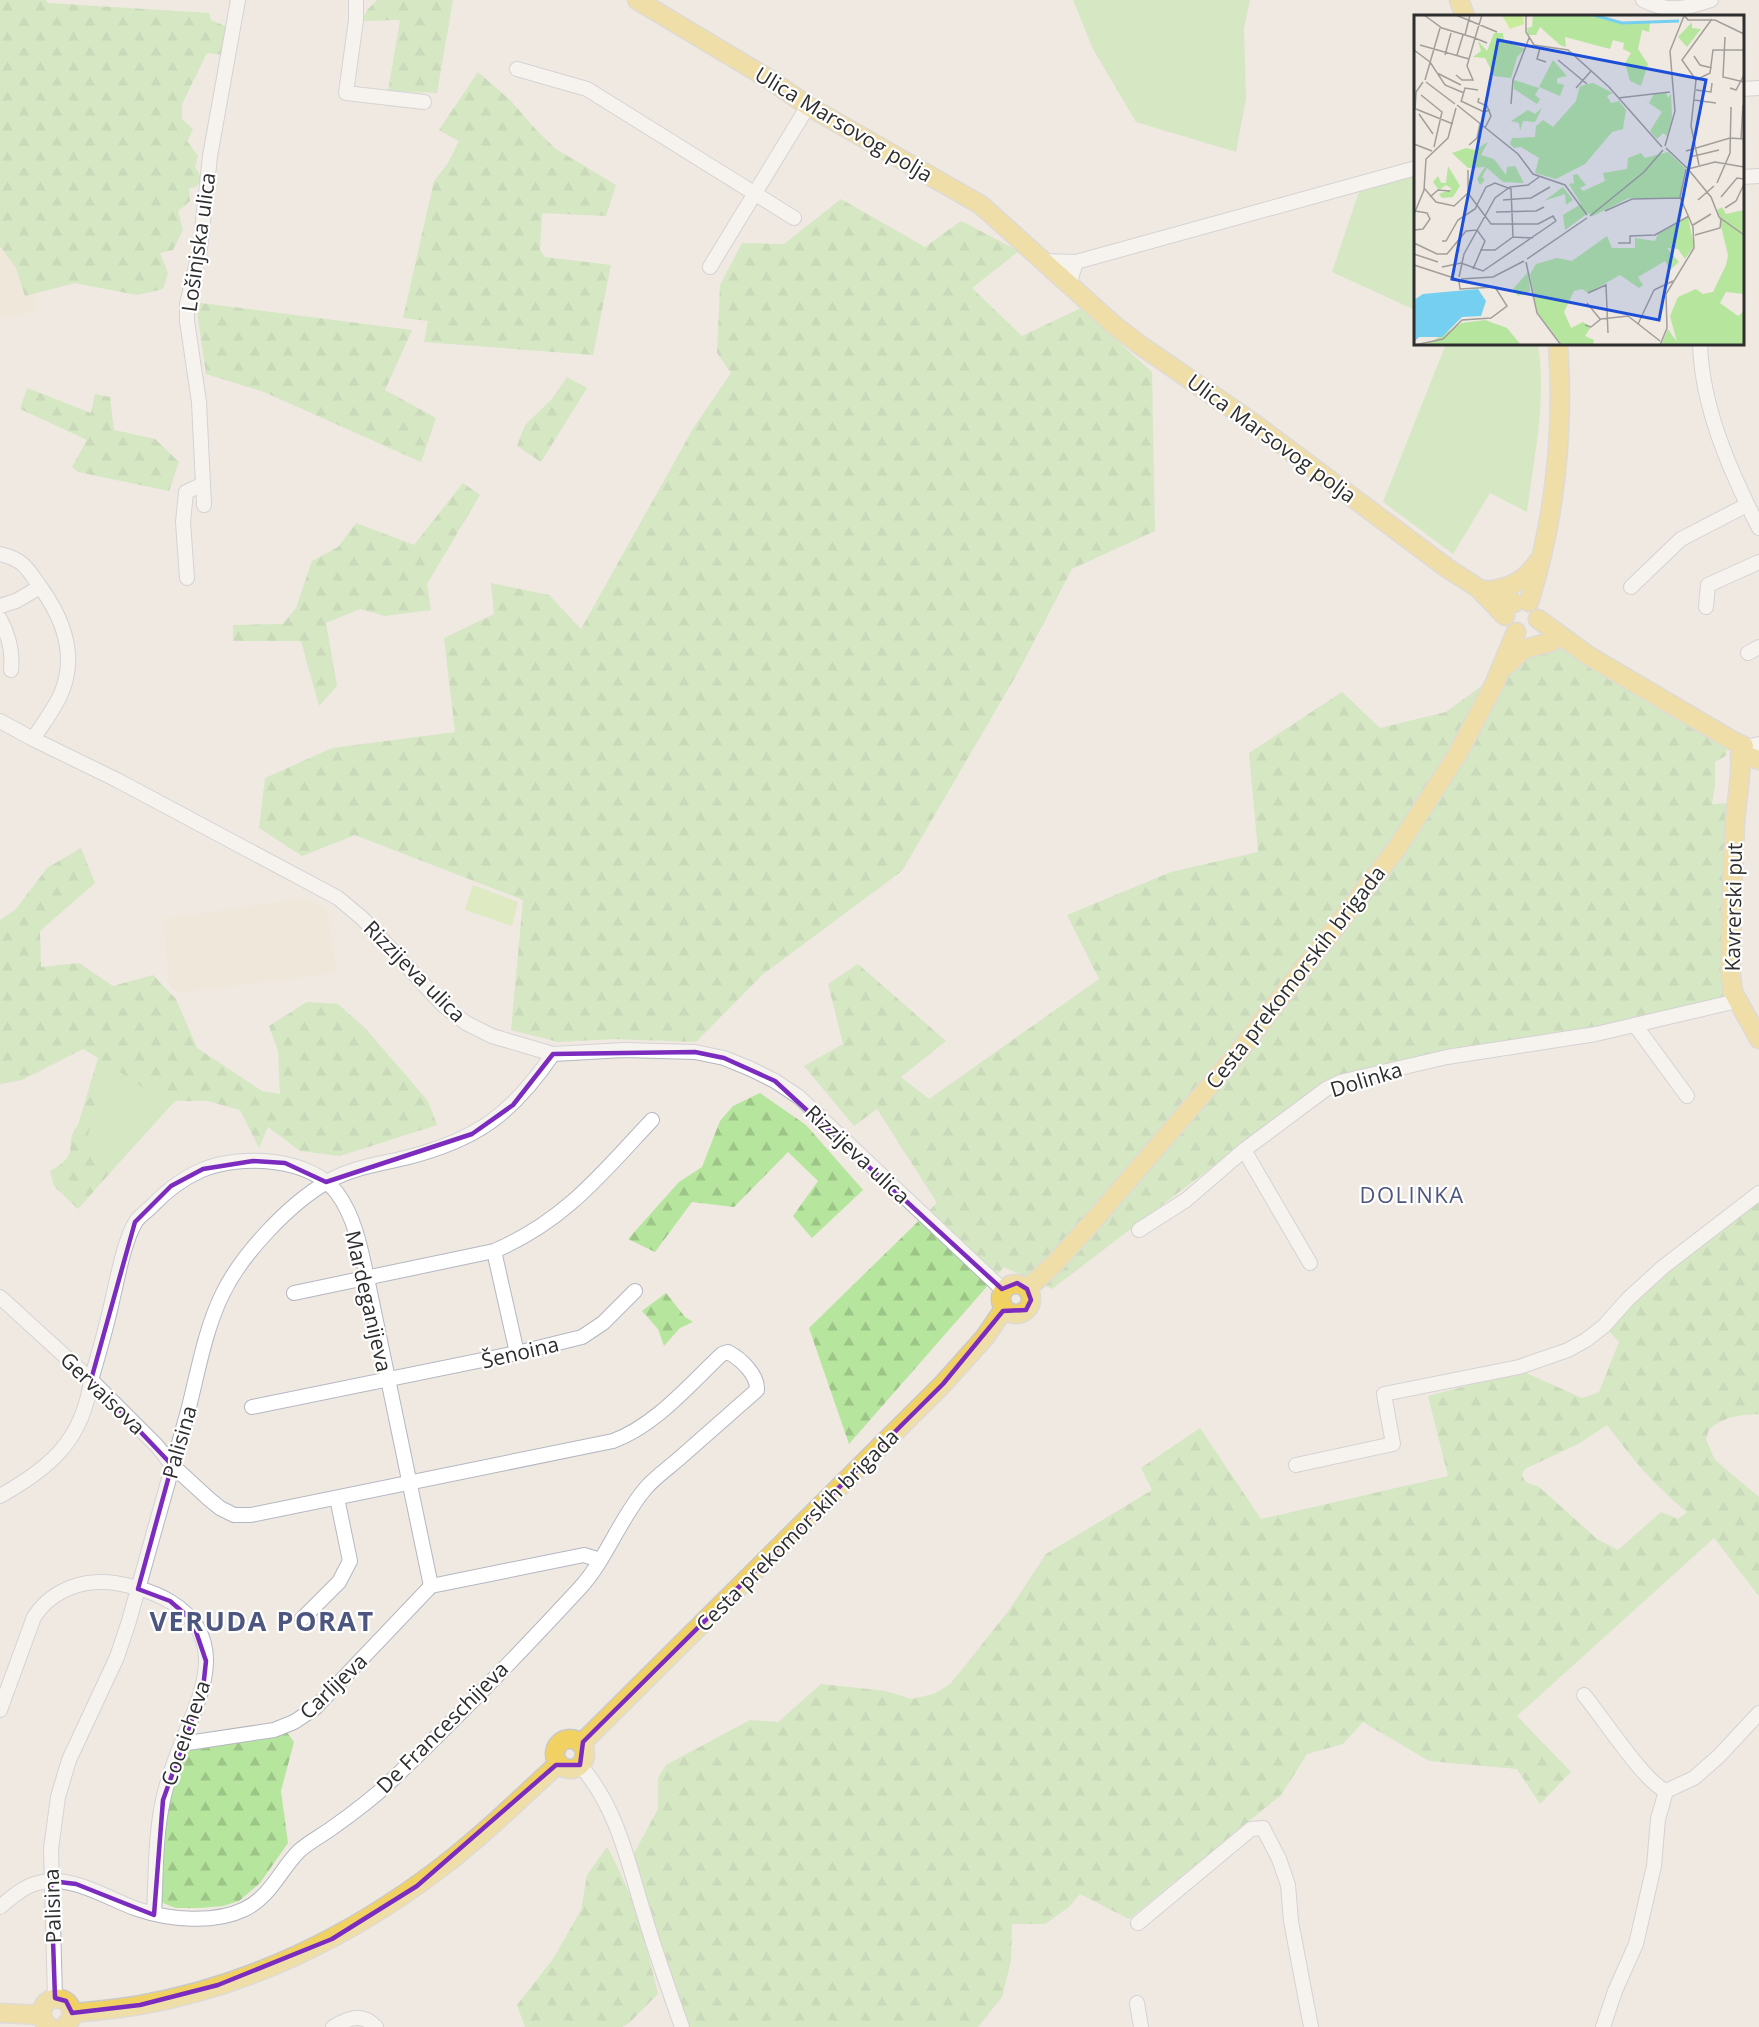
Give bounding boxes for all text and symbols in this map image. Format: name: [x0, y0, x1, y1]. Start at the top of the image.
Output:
inset map: [1414, 15, 1744, 345]
street label: Ulica Marsovog polja: [750, 60, 938, 188]
street label: Lošinjska ulica: [174, 171, 222, 313]
street label: Ulica Marsovog polja: [1182, 367, 1362, 509]
street label: Kavrerski put: [1718, 842, 1748, 972]
street label: Cesta prekomorskih brigada: [1199, 860, 1391, 1094]
street label: Rizzijeva ulica: [358, 914, 472, 1028]
street label: Dolinka: [1326, 1055, 1406, 1103]
street label: Rizzijeva ulica: [800, 1098, 916, 1210]
district label: DOLINKA: [1359, 1179, 1465, 1209]
street label: Mardeganijeva: [339, 1228, 399, 1374]
street label: Šenoina: [479, 1330, 561, 1374]
street label: Gervaisova: [54, 1345, 152, 1441]
street label: Palisina: [155, 1402, 203, 1482]
street label: Cesta prekomorskih brigada: [689, 1422, 905, 1638]
district label: VERUDA PORAT: [149, 1602, 375, 1639]
street label: Carlijeva: [293, 1647, 373, 1725]
street label: De Franceschijeva: [370, 1655, 514, 1799]
street label: Coceicheva: [154, 1676, 216, 1790]
street label: Palisina: [37, 1868, 67, 1944]

